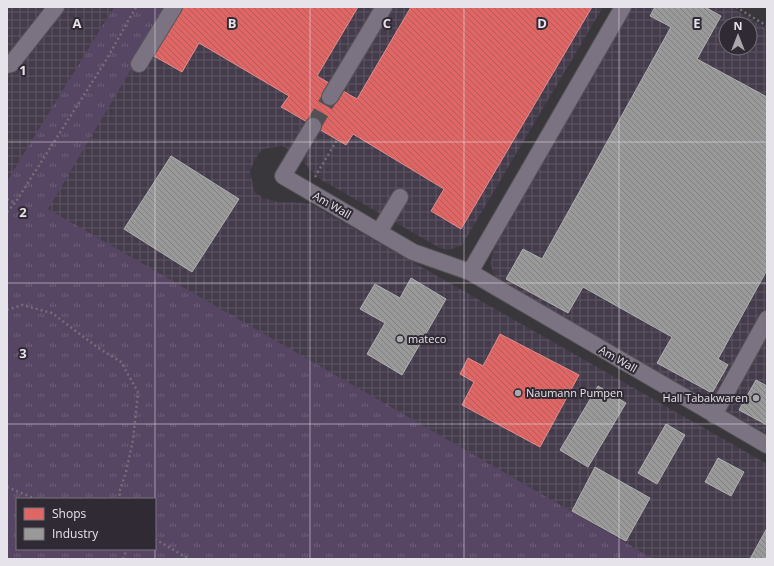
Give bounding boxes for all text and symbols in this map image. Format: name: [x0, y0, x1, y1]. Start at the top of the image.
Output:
text: A: [73, 14, 82, 32]
text: B: [228, 14, 237, 32]
text: C: [383, 14, 391, 32]
text: D: [537, 14, 547, 32]
text: E: [693, 14, 701, 32]
north arrow: [718, 16, 758, 56]
text: N: [734, 18, 742, 33]
text: 1: [19, 61, 27, 79]
street label: Am Wall: [310, 188, 354, 222]
text: 2: [19, 203, 27, 221]
place label: mateco: [408, 331, 447, 346]
marker: mateco: [395, 334, 405, 344]
street label: Am Wall: [596, 342, 640, 376]
text: 3: [19, 344, 27, 362]
place label: Naumann Pumpen: [526, 385, 623, 400]
marker: Naumann Pumpen: [513, 388, 523, 398]
place label: Hall Tabakwaren: [663, 390, 748, 405]
marker: Hall Tabakwaren: [751, 393, 761, 403]
legend: [16, 498, 156, 550]
text: Shops: [52, 505, 87, 522]
text: Industry: [52, 525, 99, 542]

